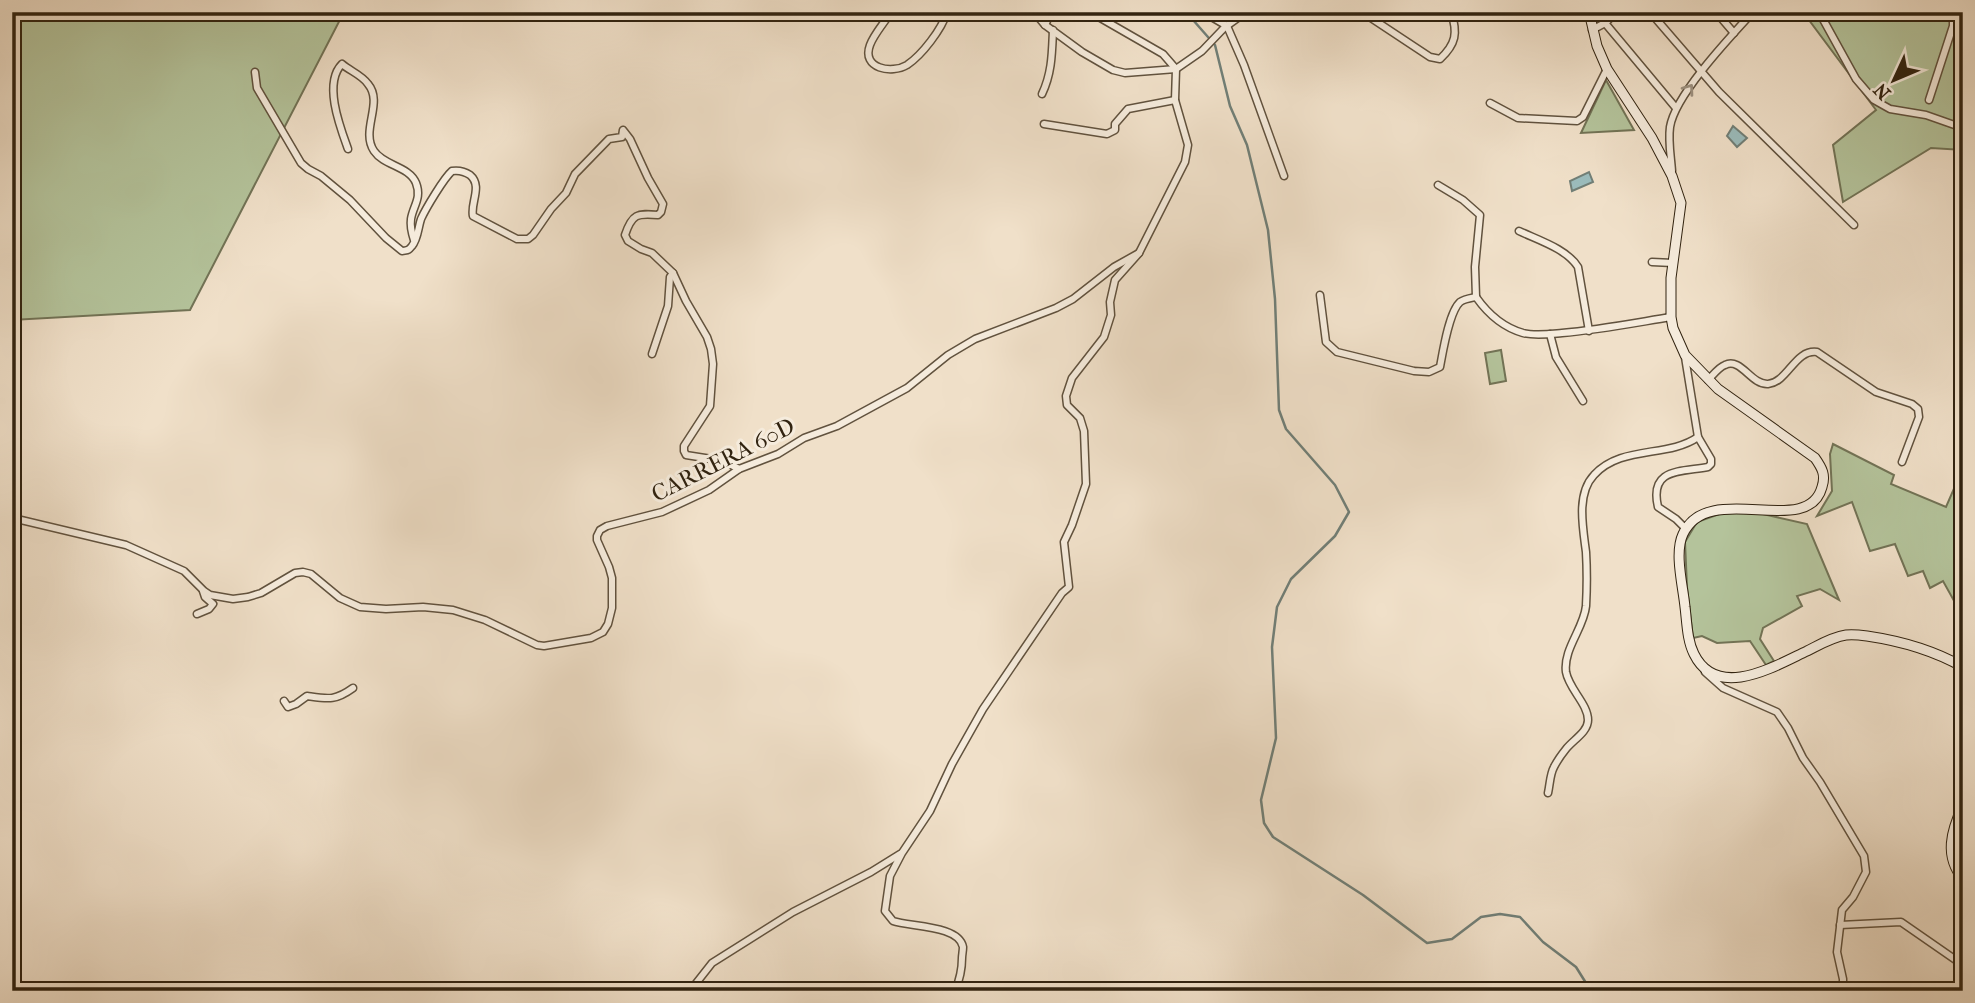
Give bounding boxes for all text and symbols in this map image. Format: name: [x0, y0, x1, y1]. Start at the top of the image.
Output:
north arrow: [1860, 46, 1930, 116]
text: N: [1869, 78, 1895, 104]
one-way arrow: [1681, 84, 1694, 97]
street label: CARRERA 60D: [647, 412, 799, 508]

